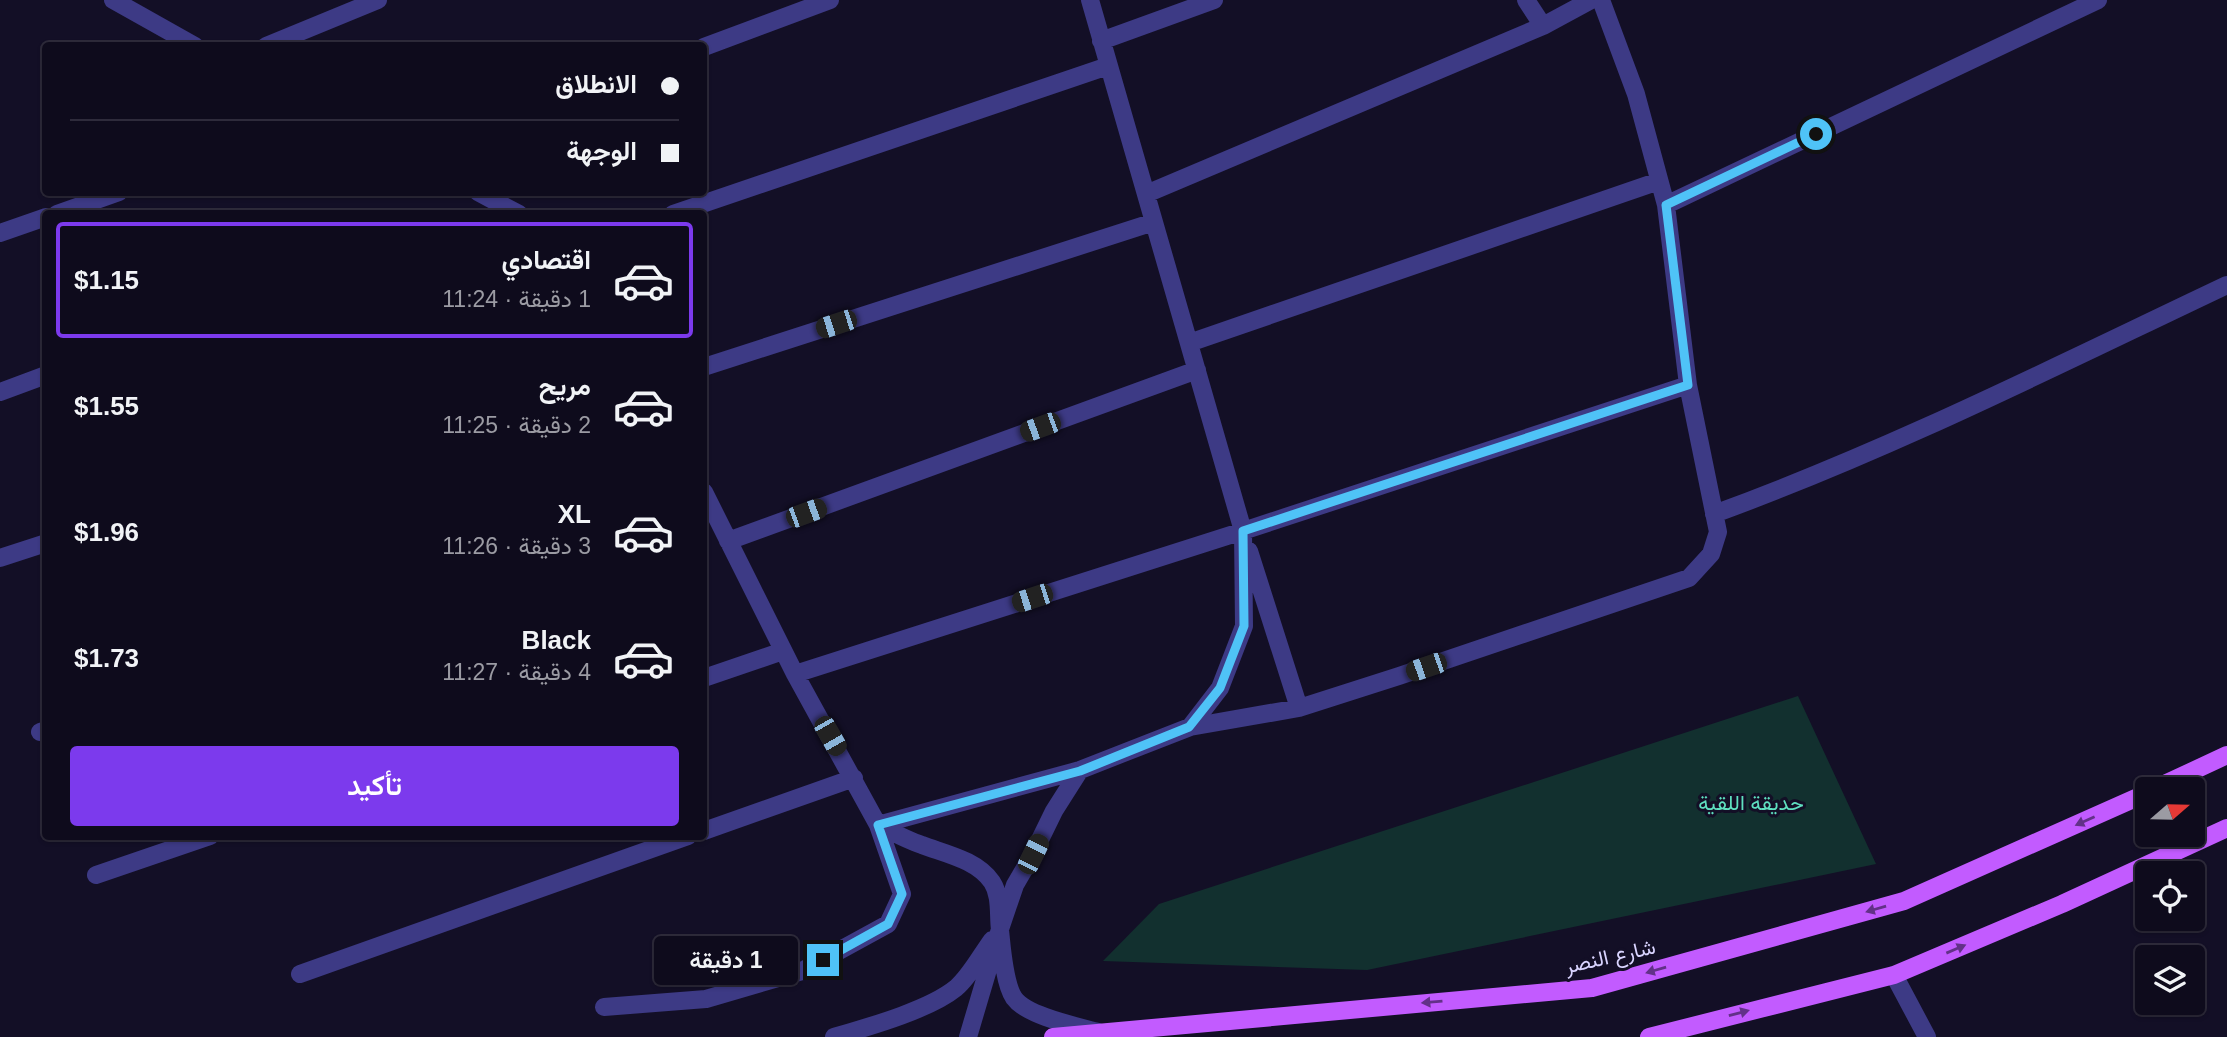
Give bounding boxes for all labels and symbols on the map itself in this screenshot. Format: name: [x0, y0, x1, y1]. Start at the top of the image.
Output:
route start: [1800, 118, 1832, 150]
car: [813, 308, 860, 340]
car: [1017, 410, 1064, 444]
car: [783, 496, 830, 530]
car: [1009, 582, 1056, 614]
car: [1403, 650, 1450, 684]
car: [811, 713, 850, 759]
north arrow: [2135, 777, 2205, 847]
park label: حديقة اللقية: [1698, 791, 1804, 815]
one-way arrow: [2075, 815, 2095, 827]
car: [1015, 831, 1052, 877]
one-way arrow: [1864, 904, 1886, 915]
street label: شارع النصر: [1562, 934, 1658, 981]
callout: 1 دقيقة: [655, 936, 798, 984]
one-way arrow: [1946, 943, 1967, 954]
route end: [807, 944, 839, 976]
one-way arrow: [1646, 965, 1667, 975]
one-way arrow: [1421, 997, 1443, 1008]
one-way arrow: [1728, 1008, 1749, 1018]

